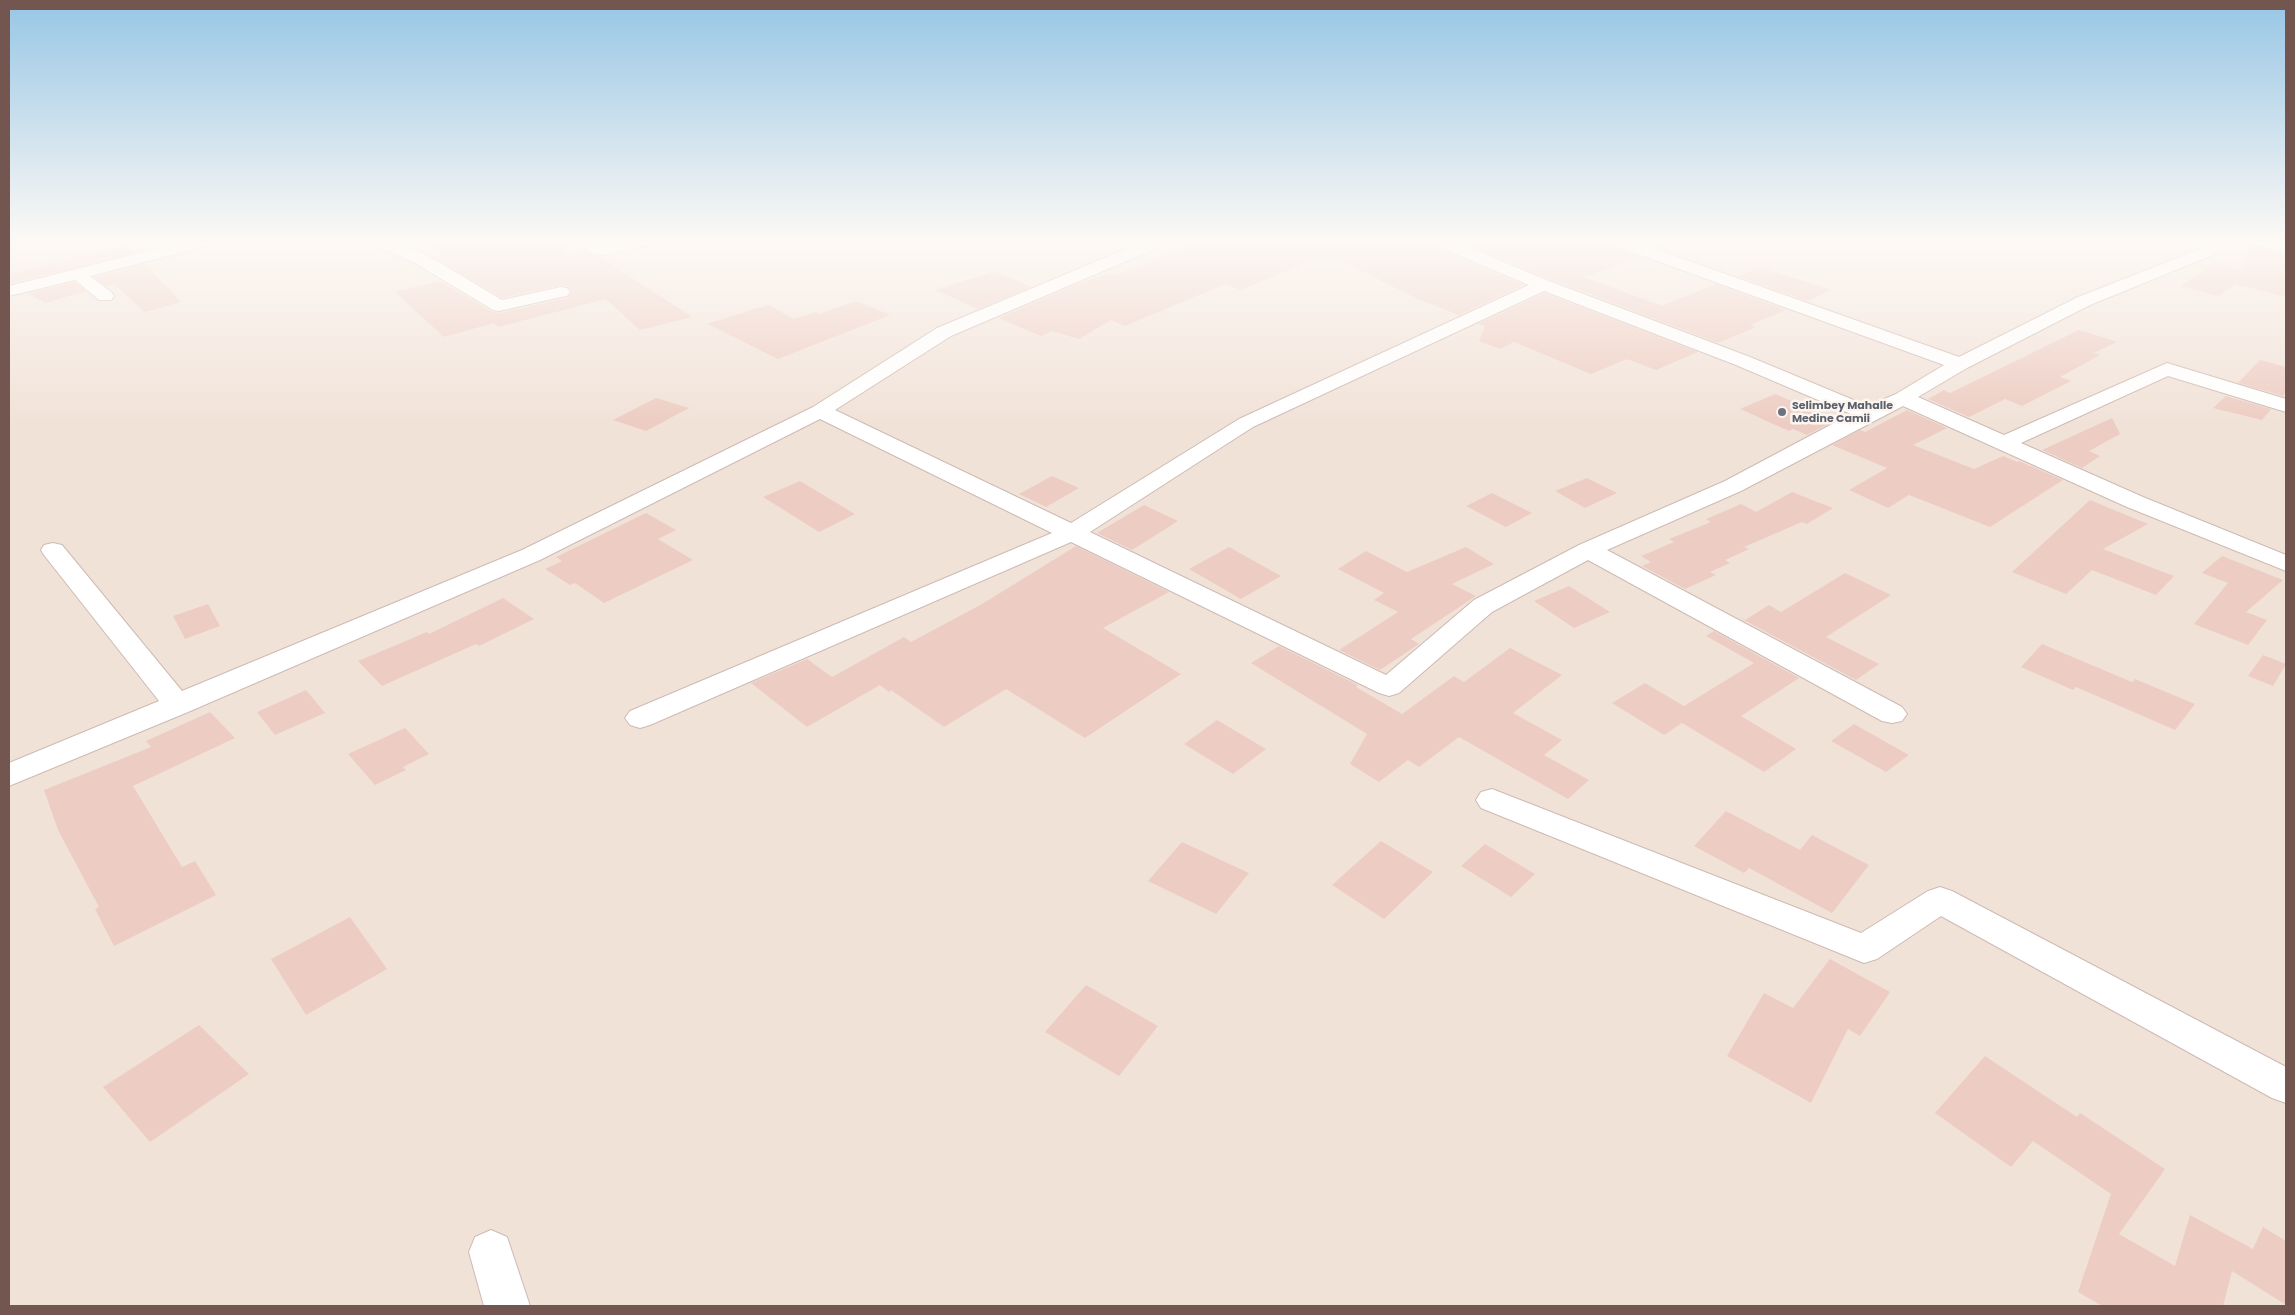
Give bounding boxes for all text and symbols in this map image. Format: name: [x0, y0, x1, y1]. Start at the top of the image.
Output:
place label: Selimbey Mahalle Medine Camii: [1792, 399, 1893, 425]
marker: Selimbey Mahalle Medine Camii: [1776, 406, 1788, 418]

